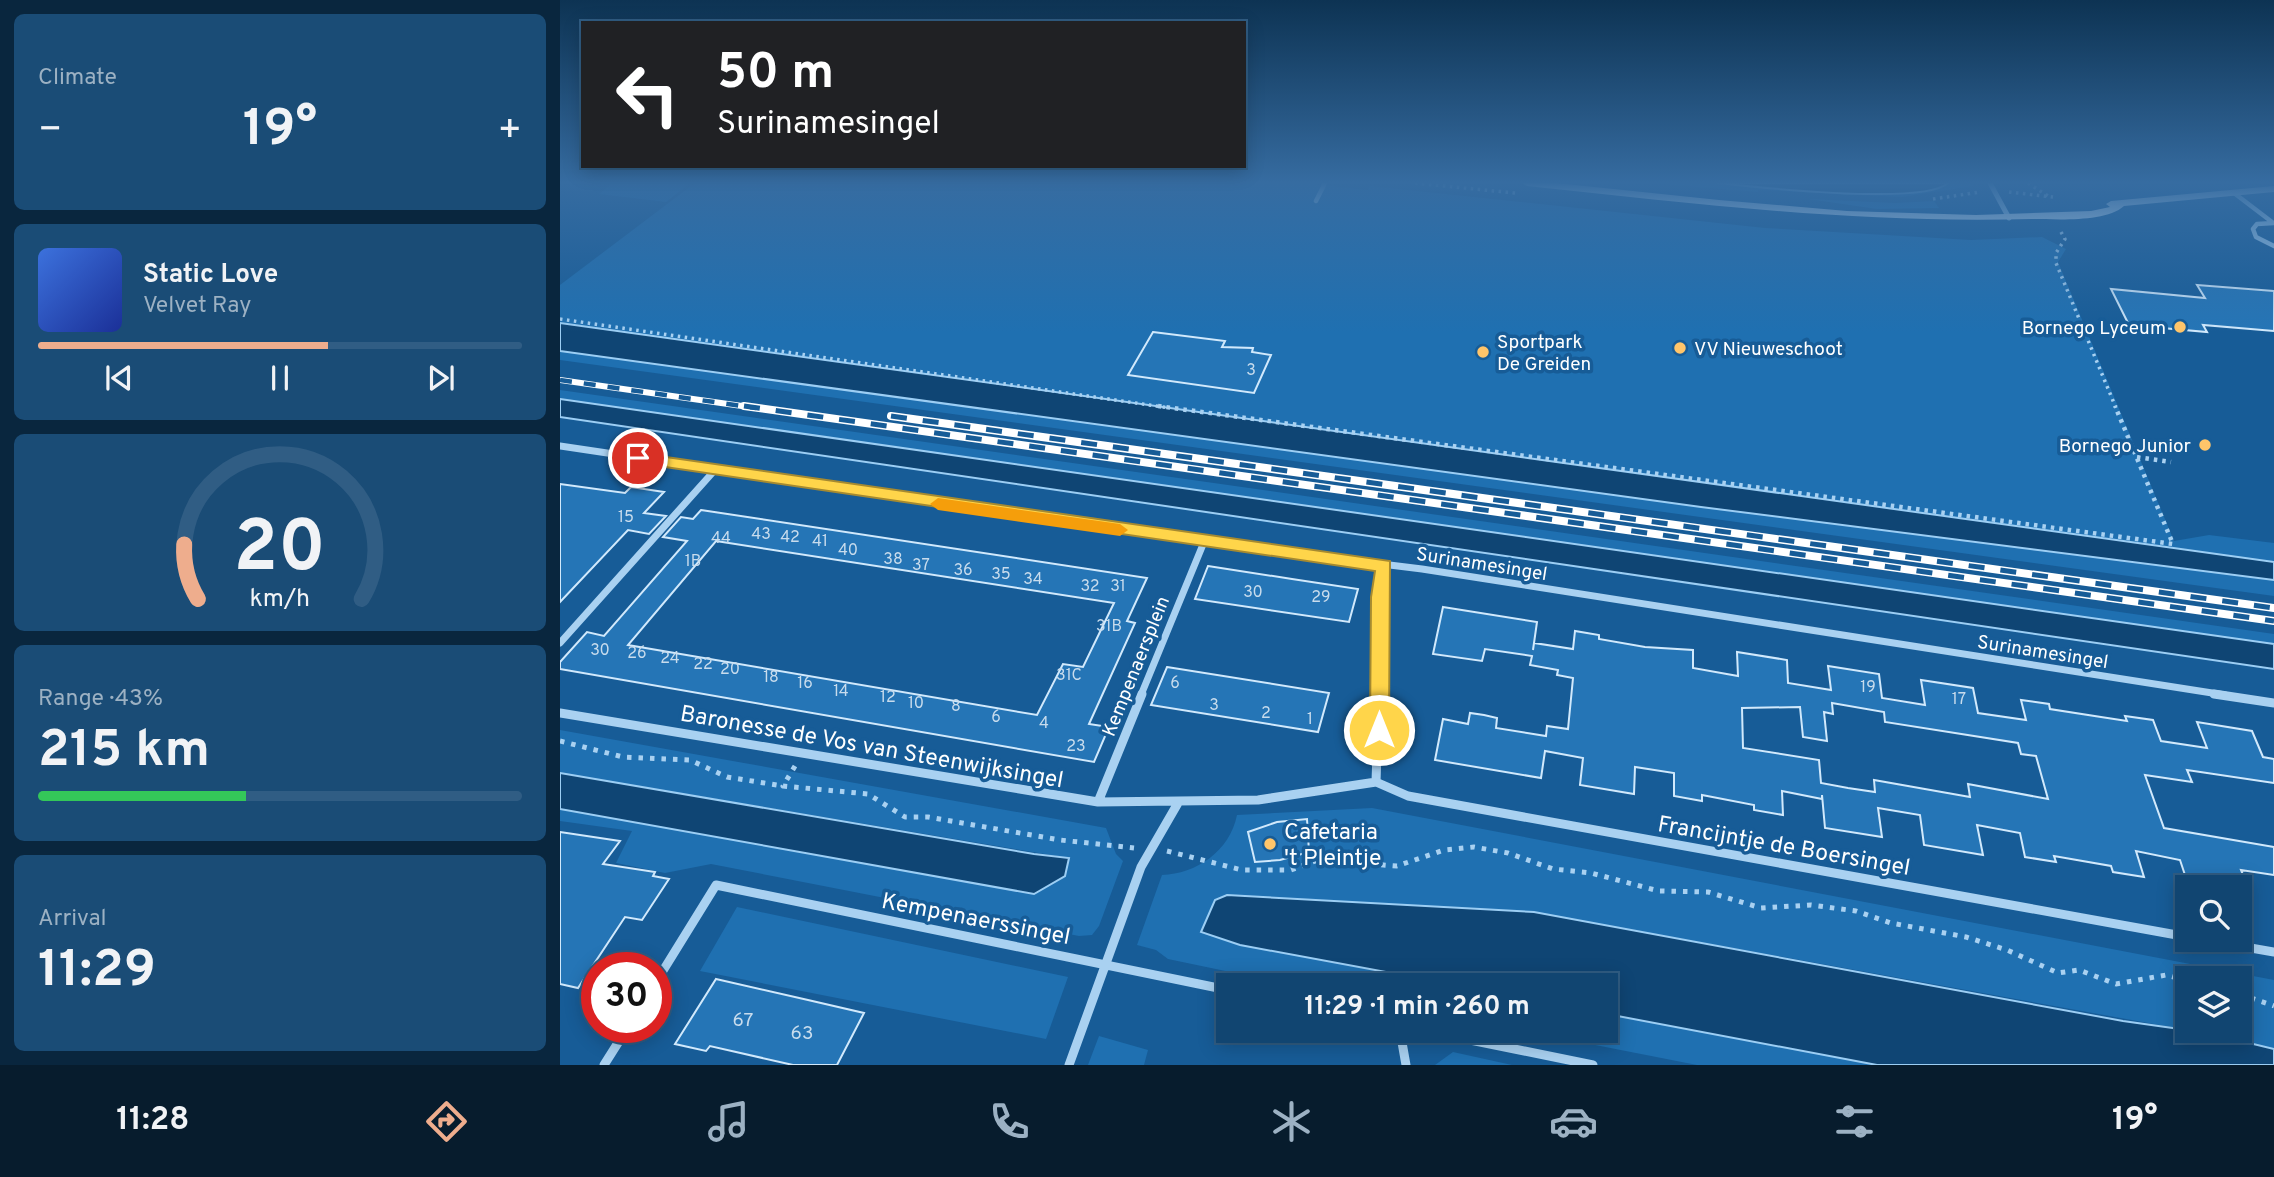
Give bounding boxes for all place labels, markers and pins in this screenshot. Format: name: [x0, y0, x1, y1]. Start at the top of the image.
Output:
place label: Bornego Lyceum: [2022, 317, 2166, 341]
marker: Bornego Lyceum: [2172, 319, 2188, 335]
place label: Sportpark De Greiden: [1497, 331, 1591, 377]
place label: VV Nieuweschoot: [1694, 338, 1843, 362]
marker: VV Nieuweschoot: [1672, 340, 1688, 356]
marker: Sportpark De Greiden: [1475, 344, 1491, 360]
pin: [608, 428, 668, 488]
place label: Bornego Junior: [2059, 435, 2192, 459]
marker: Bornego Junior: [2197, 437, 2213, 453]
place label: Cafetaria 't Pleintje: [1284, 819, 1381, 874]
marker: Cafetaria 't Pleintje: [1262, 836, 1278, 852]

